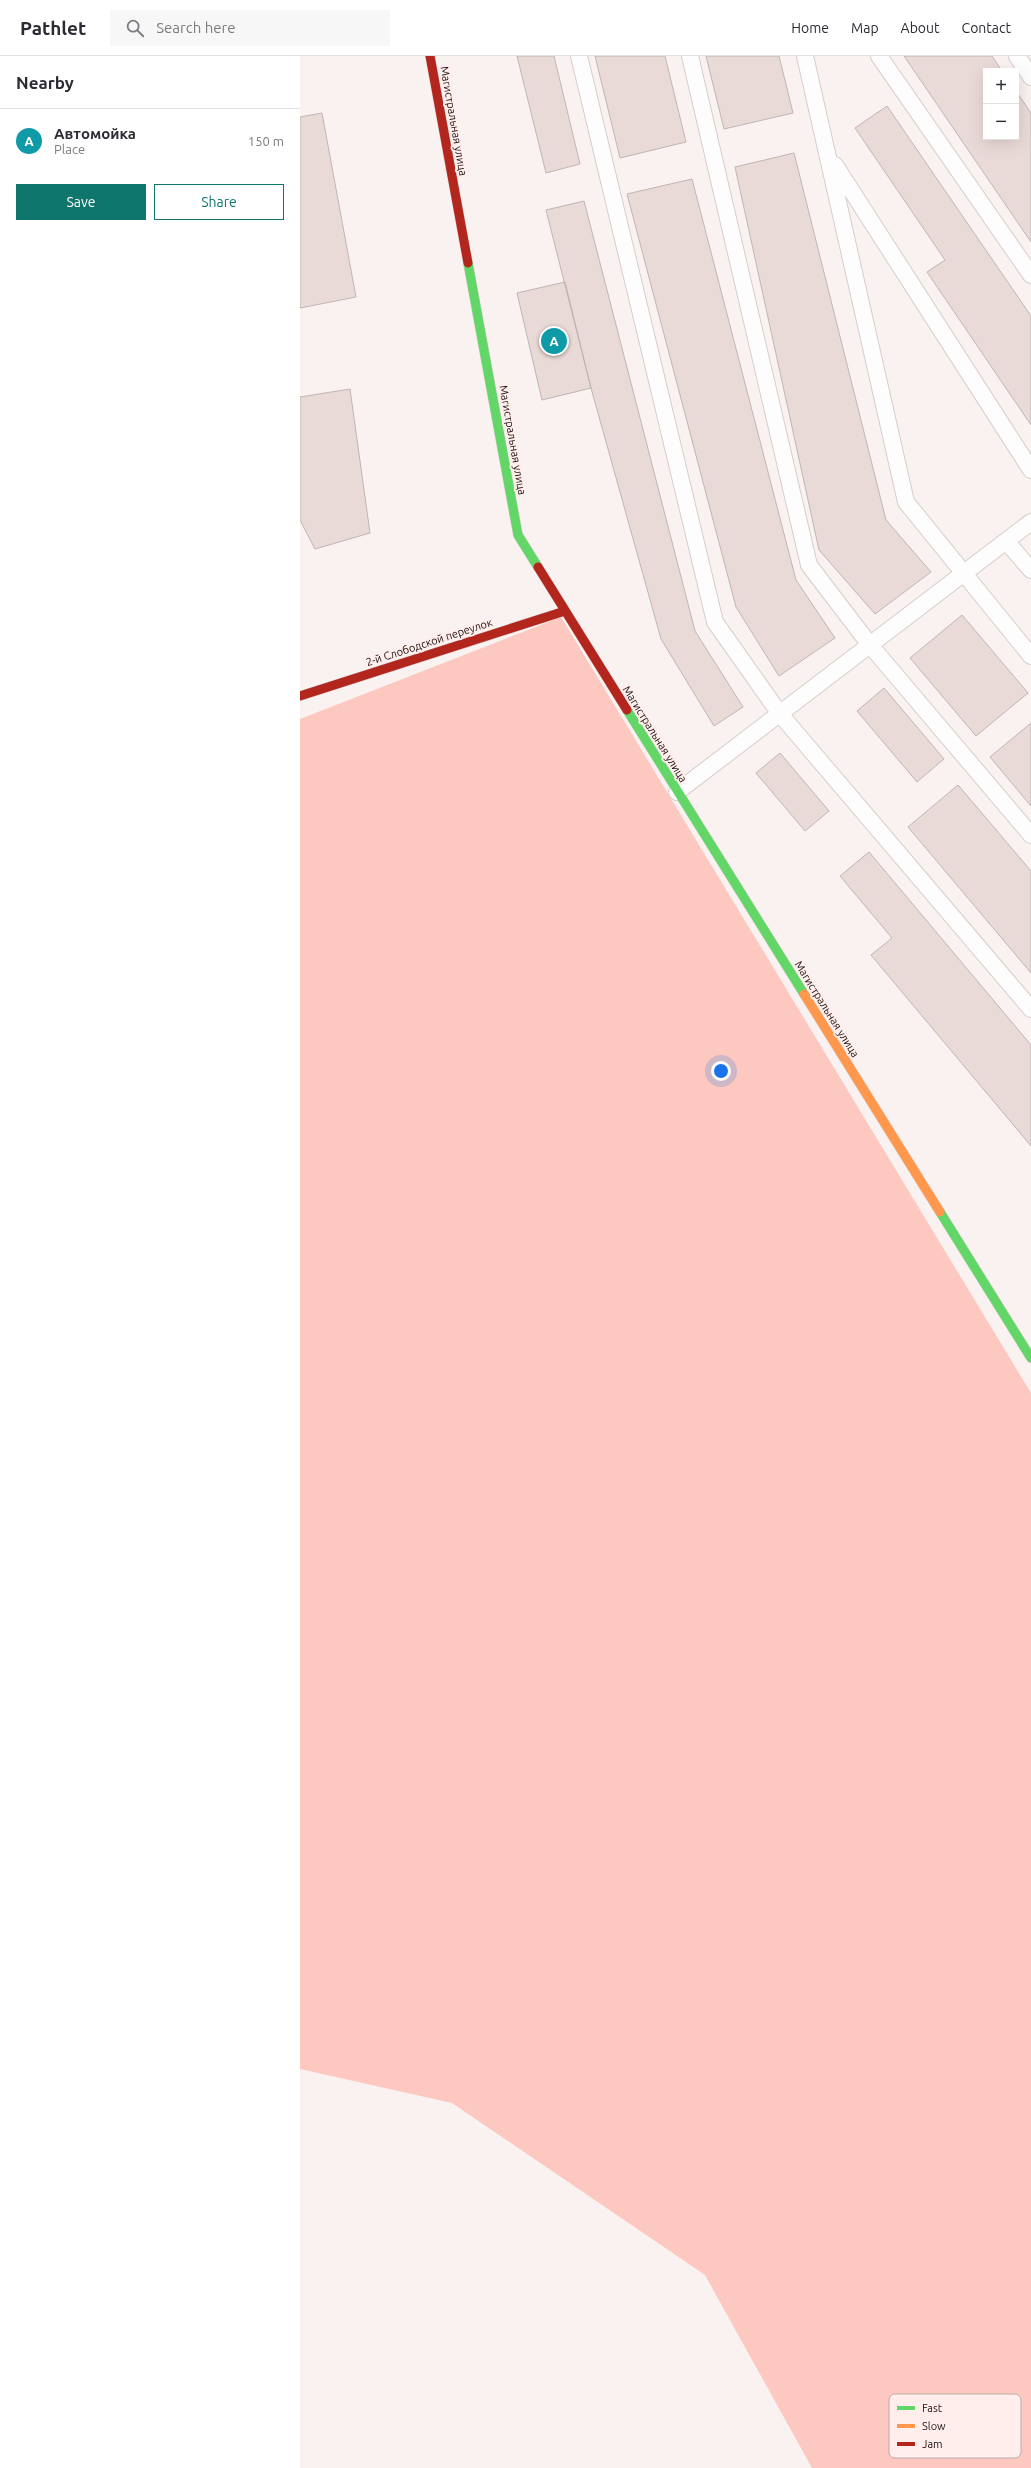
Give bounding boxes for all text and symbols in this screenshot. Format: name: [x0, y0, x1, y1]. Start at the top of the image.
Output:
search box: [110, 10, 390, 46]
text: Pathlet: [20, 17, 86, 39]
icon: search: [124, 17, 146, 39]
text: Search here: [156, 19, 236, 36]
text: Home: [791, 20, 829, 36]
text: Map: [851, 20, 879, 36]
text: About: [901, 20, 940, 36]
text: Contact: [962, 20, 1011, 36]
street label: Магистральная улица: [438, 65, 470, 177]
map controls: [983, 68, 1019, 140]
button: +: [983, 68, 1019, 104]
text: Nearby: [16, 73, 74, 92]
button: −: [983, 104, 1019, 140]
text: Автомойка: [54, 125, 136, 142]
text: A: [24, 134, 34, 148]
text: 150 m: [248, 134, 284, 148]
text: Place: [54, 142, 85, 156]
button: Save: [16, 184, 146, 220]
button: Share: [154, 184, 284, 220]
pin: A: [541, 326, 567, 356]
street label: Магистральная улица: [497, 384, 529, 496]
street label: 2-й Слободской переулок: [364, 616, 494, 668]
street label: Магистральная улица: [620, 684, 690, 784]
street label: Магистральная улица: [792, 959, 862, 1059]
your location: [711, 1061, 731, 1081]
legend: [889, 2394, 1021, 2458]
text: Fast: [922, 2402, 943, 2414]
text: Slow: [922, 2420, 946, 2432]
text: Jam: [922, 2438, 943, 2450]

